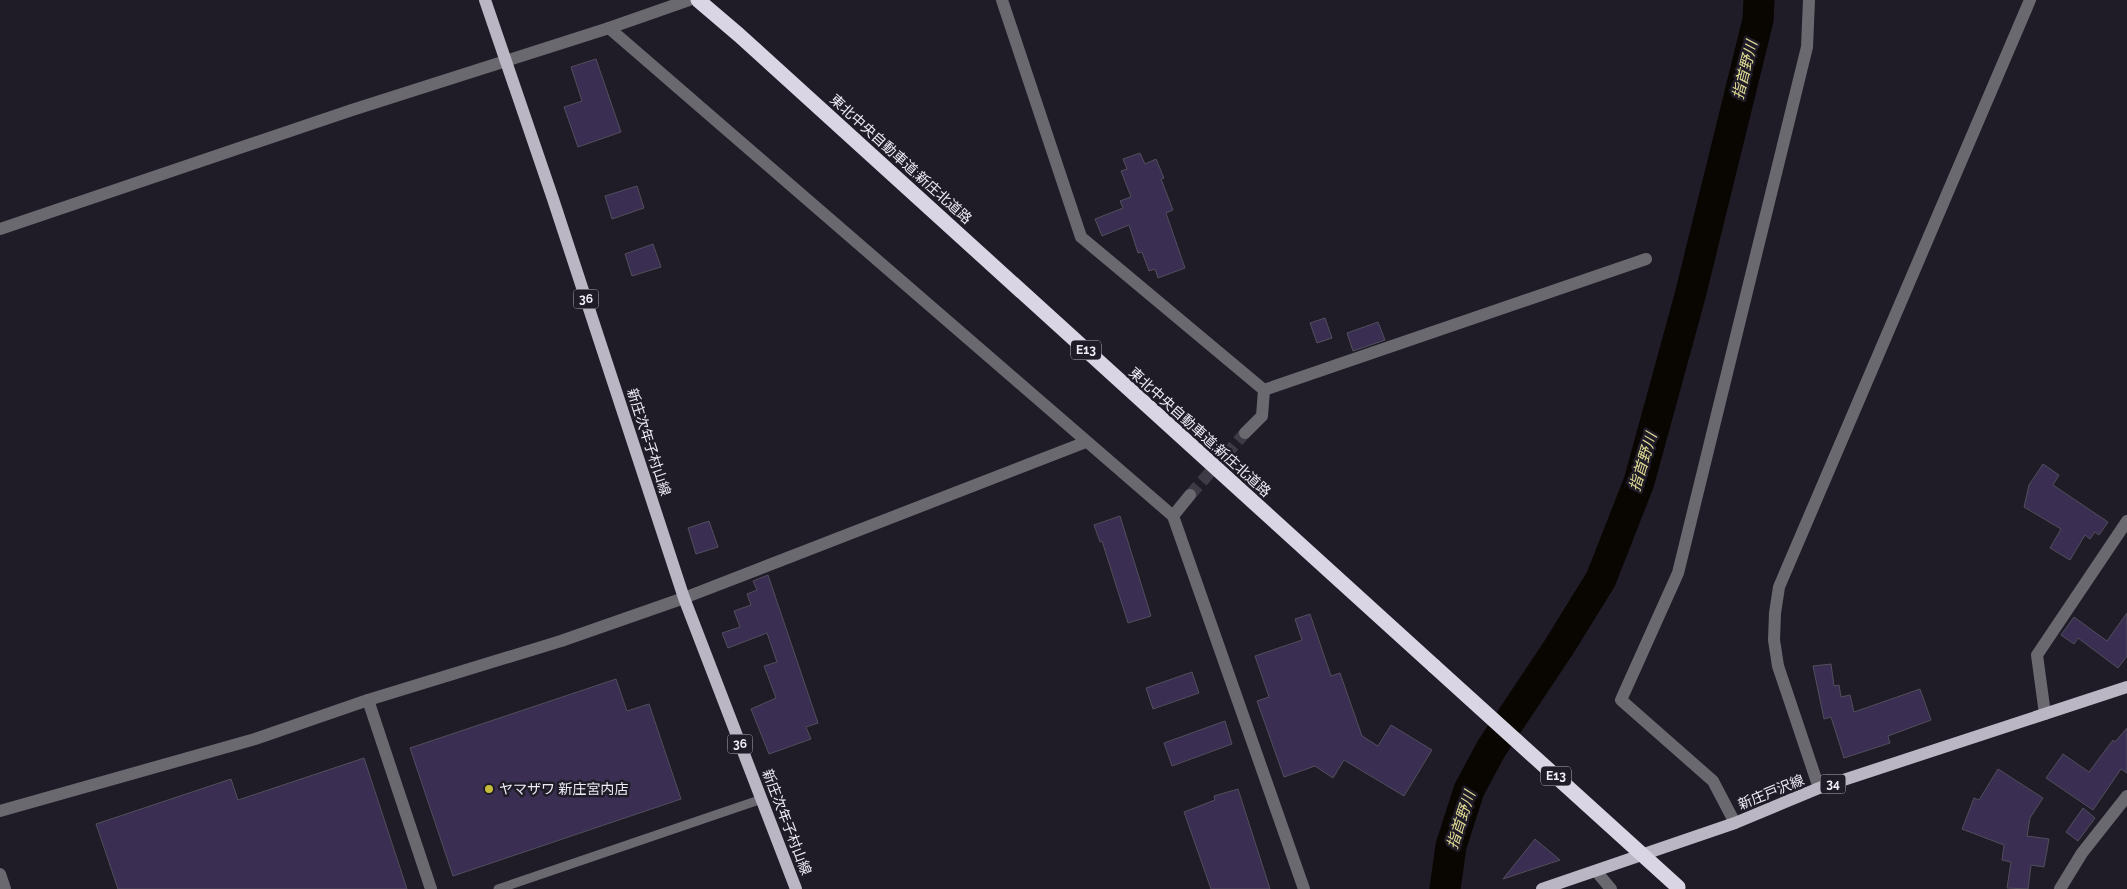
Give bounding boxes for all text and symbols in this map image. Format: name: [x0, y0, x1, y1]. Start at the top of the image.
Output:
water label: 指首野川: [1729, 37, 1761, 101]
street label: 東北中央自動車道;新庄北道路: [827, 91, 975, 227]
road number: 36: [574, 290, 598, 308]
road number: E13: [1071, 340, 1101, 360]
street label: 東北中央自動車道;新庄北道路: [1126, 364, 1274, 500]
street label: 新庄次年子村山線: [624, 386, 674, 498]
water label: 指首野川: [1626, 429, 1661, 493]
road number: 36: [728, 734, 752, 754]
road number: E13: [1541, 766, 1571, 786]
street label: 新庄次年子村山線: [759, 767, 815, 877]
street label: 新庄戸沢線: [1736, 771, 1806, 813]
road number: 34: [1820, 774, 1846, 794]
place label: ヤマザワ 新庄宮内店: [499, 781, 629, 797]
marker: ヤマザワ 新庄宮内店: [483, 783, 495, 795]
water label: 指首野川: [1443, 787, 1479, 851]

